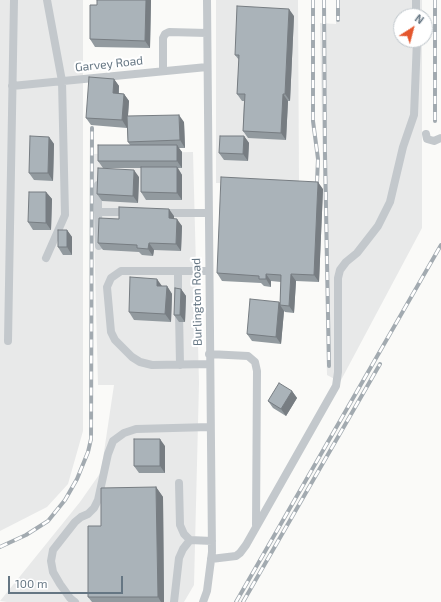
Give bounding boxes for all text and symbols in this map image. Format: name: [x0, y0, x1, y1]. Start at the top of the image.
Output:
north arrow: [393, 8, 433, 48]
text: N: [413, 11, 427, 26]
street label: Garvey Road: [74, 53, 144, 75]
street label: Burlington Road: [189, 258, 205, 346]
scale bar: [10, 568, 125, 594]
text: 100 m: [15, 576, 47, 590]

